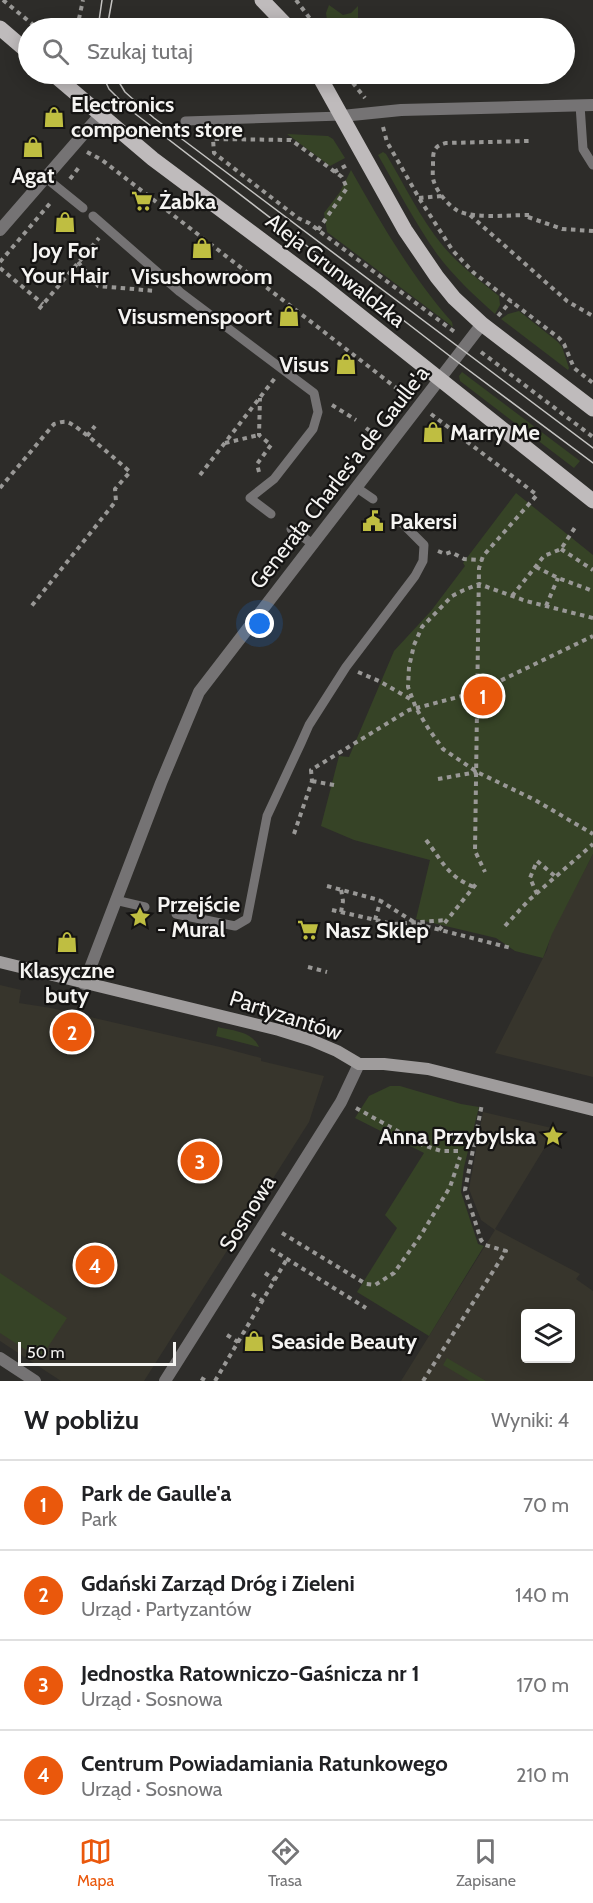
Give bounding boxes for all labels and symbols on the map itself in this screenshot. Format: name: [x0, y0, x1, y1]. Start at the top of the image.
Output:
place label: Electronics components store: [71, 91, 243, 143]
shop icon: Electronics components store: [42, 105, 66, 129]
shop icon: Agat: [21, 135, 45, 159]
place label: Agat: [12, 162, 55, 189]
place label: Żabka: [159, 188, 216, 215]
supermarket icon: Żabka: [130, 189, 154, 213]
street label: Aleja Grunwaldzka: [261, 208, 411, 333]
shop icon: Joy For Your Hair: [53, 210, 77, 234]
shop icon: Visushowroom: [190, 236, 214, 260]
place label: Joy For Your Hair: [20, 237, 110, 289]
place label: Visushowroom: [131, 263, 273, 290]
place label: Visusmenspoort: [118, 303, 272, 330]
shop icon: Visusmenspoort: [277, 304, 301, 328]
place label: Visus: [279, 351, 329, 378]
shop icon: Visus: [334, 352, 358, 376]
street label: Generała Charles'a de Gaulle'a: [244, 360, 435, 594]
place label: Marry Me: [450, 419, 540, 446]
shop icon: Marry Me: [421, 420, 445, 444]
place label: Pakersi: [390, 508, 457, 535]
public building icon: Pakersi: [361, 509, 385, 533]
your location: [245, 609, 274, 638]
pin: 1: [464, 674, 502, 718]
place label: Przejście - Mural: [157, 891, 240, 943]
place icon: Przejście - Mural: [128, 905, 152, 929]
place label: Nasz Sklep: [325, 917, 429, 944]
supermarket icon: Nasz Sklep: [296, 918, 320, 942]
shop icon: Klasyczne buty: [55, 930, 79, 954]
place label: Klasyczne buty: [19, 957, 115, 1009]
street label: Partyzantów: [226, 985, 346, 1046]
pin: 2: [52, 1010, 92, 1054]
place label: Anna Przybylska: [379, 1123, 536, 1150]
place icon: Anna Przybylska: [541, 1124, 565, 1148]
pin: 3: [180, 1138, 220, 1184]
street label: Sosnowa: [214, 1170, 282, 1256]
pin: 4: [76, 1242, 115, 1288]
place label: Seaside Beauty: [271, 1328, 417, 1355]
shop icon: Seaside Beauty: [242, 1329, 266, 1353]
scale bar: [18, 1339, 176, 1366]

